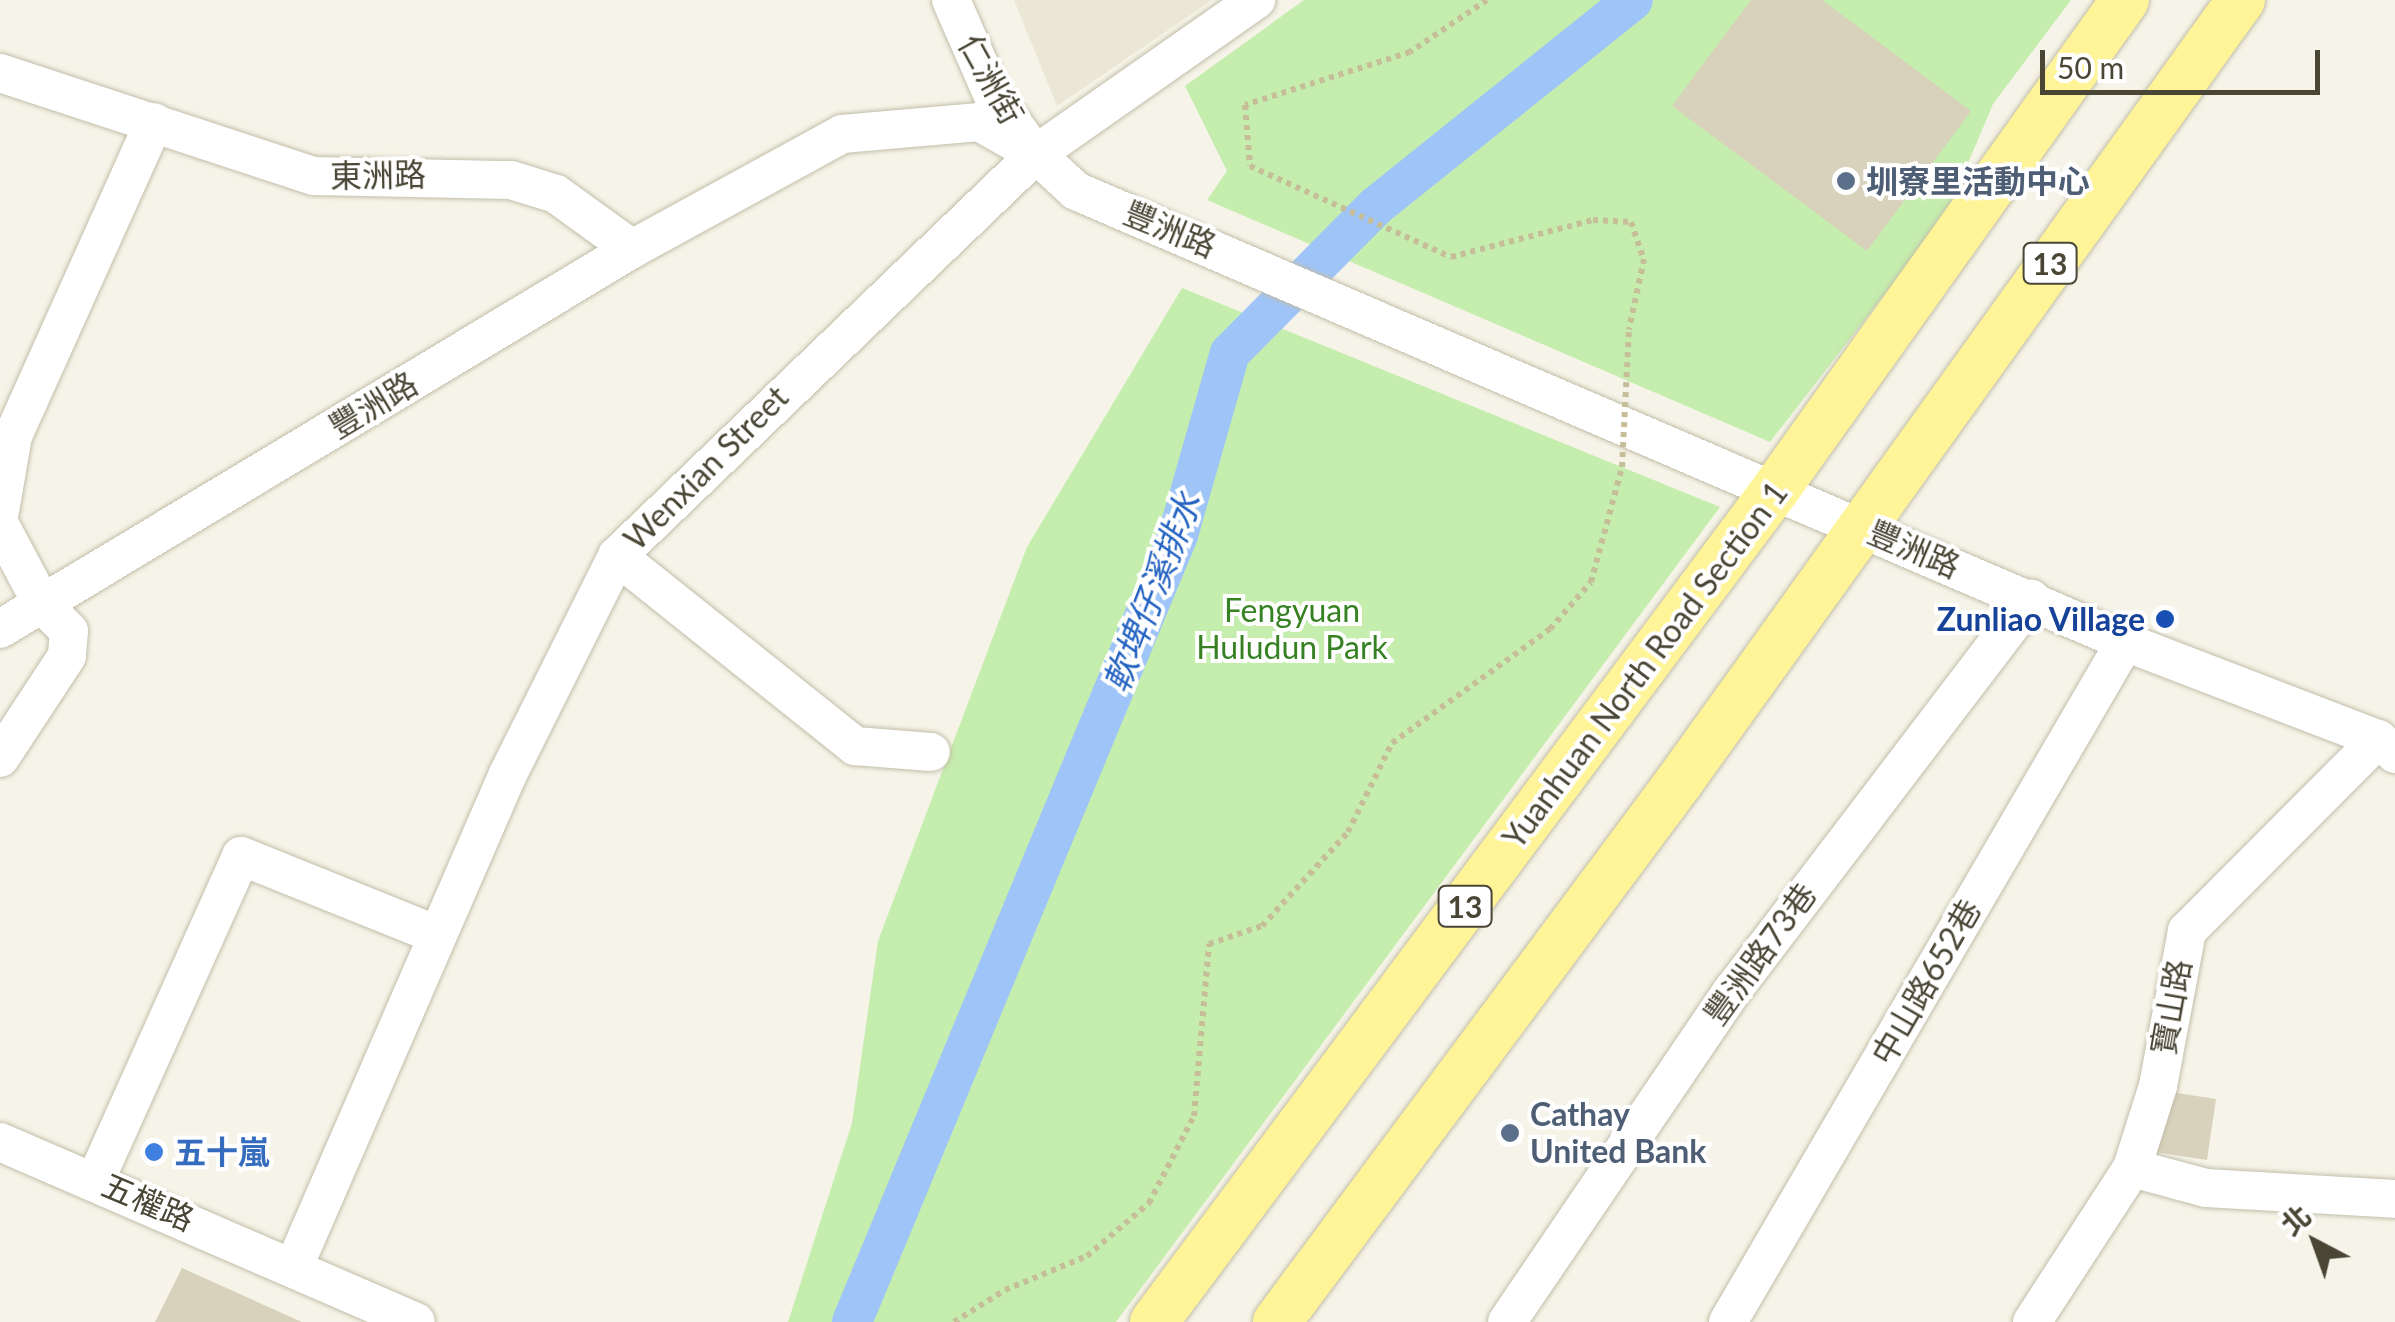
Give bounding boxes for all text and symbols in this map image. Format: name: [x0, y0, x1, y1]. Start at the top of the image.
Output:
street label: 仁洲街: [951, 28, 1031, 130]
scale bar: [2045, 30, 2325, 92]
text: 50 m: [2057, 49, 2124, 85]
street label: 東洲路: [330, 155, 426, 195]
place label: 圳寮里活動中心: [1866, 162, 2090, 200]
marker: 圳寮里活動中心: [1835, 170, 1857, 192]
street label: 豐洲路: [1118, 193, 1222, 265]
road number: 13: [2022, 238, 2078, 288]
street label: 豐洲路: [322, 364, 424, 446]
street label: Wenxian Street: [616, 378, 796, 558]
street label: Yuanhuan North Road Section 1: [1495, 474, 1795, 856]
water label: 軟埤仔溪排水: [1094, 486, 1208, 698]
street label: 豐洲路: [1862, 513, 1966, 585]
park label: Fengyuan Huludun Park: [1196, 592, 1388, 667]
place label: Zunliao Village: [1935, 600, 2145, 638]
marker: Zunliao Village: [2154, 608, 2176, 630]
street label: 豐洲路73巷: [1696, 876, 1824, 1032]
road number: 13: [1438, 881, 1492, 931]
street label: 中山路652巷: [1863, 893, 1989, 1071]
street label: 寶山路: [2144, 956, 2198, 1058]
place label: Cathay United Bank: [1530, 1096, 1706, 1171]
marker: Cathay United Bank: [1499, 1122, 1521, 1144]
place label: 五十嵐: [174, 1133, 270, 1171]
marker: 五十嵐: [143, 1141, 165, 1163]
street label: 五權路: [96, 1166, 200, 1238]
north arrow: [2265, 1192, 2365, 1292]
text: 北: [2274, 1197, 2317, 1241]

